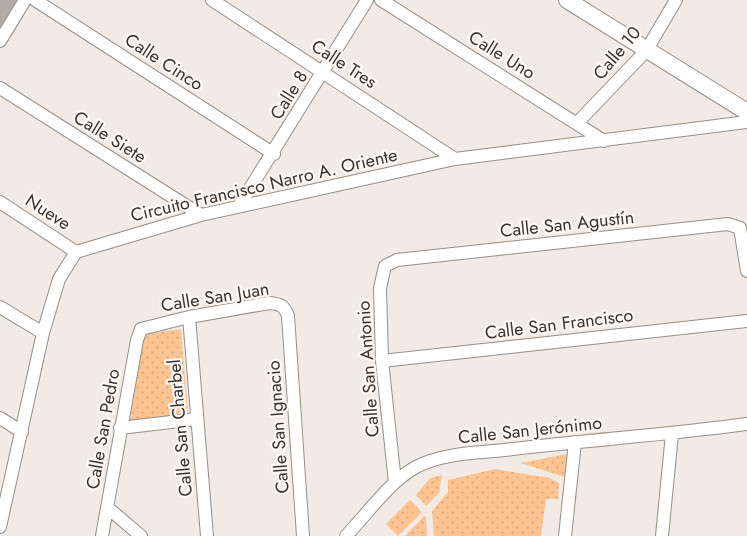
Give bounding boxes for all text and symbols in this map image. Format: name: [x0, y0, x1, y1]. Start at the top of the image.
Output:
street label: Calle 10: [587, 20, 647, 85]
street label: Calle Uno: [464, 24, 541, 86]
street label: Calle Cinco: [120, 27, 208, 97]
street label: Calle Tres: [306, 33, 382, 95]
street label: Calle 8: [264, 65, 314, 125]
street label: Calle Siete: [69, 104, 151, 170]
street label: Circuito Francisco Narro A. Oriente: [128, 142, 400, 228]
street label: Nueve: [20, 188, 76, 236]
street label: Calle San Agustín: [499, 204, 635, 244]
street label: Calle San Juan: [159, 276, 271, 318]
street label: Calle San Antonio: [350, 300, 386, 438]
street label: Calle San Francisco: [483, 302, 635, 346]
street label: Calle San Charbel: [161, 358, 199, 498]
street label: Calle San Ignacio: [260, 359, 296, 494]
street label: Calle San Pedro: [80, 367, 126, 491]
street label: Calle San Jerónimo: [457, 409, 603, 450]

